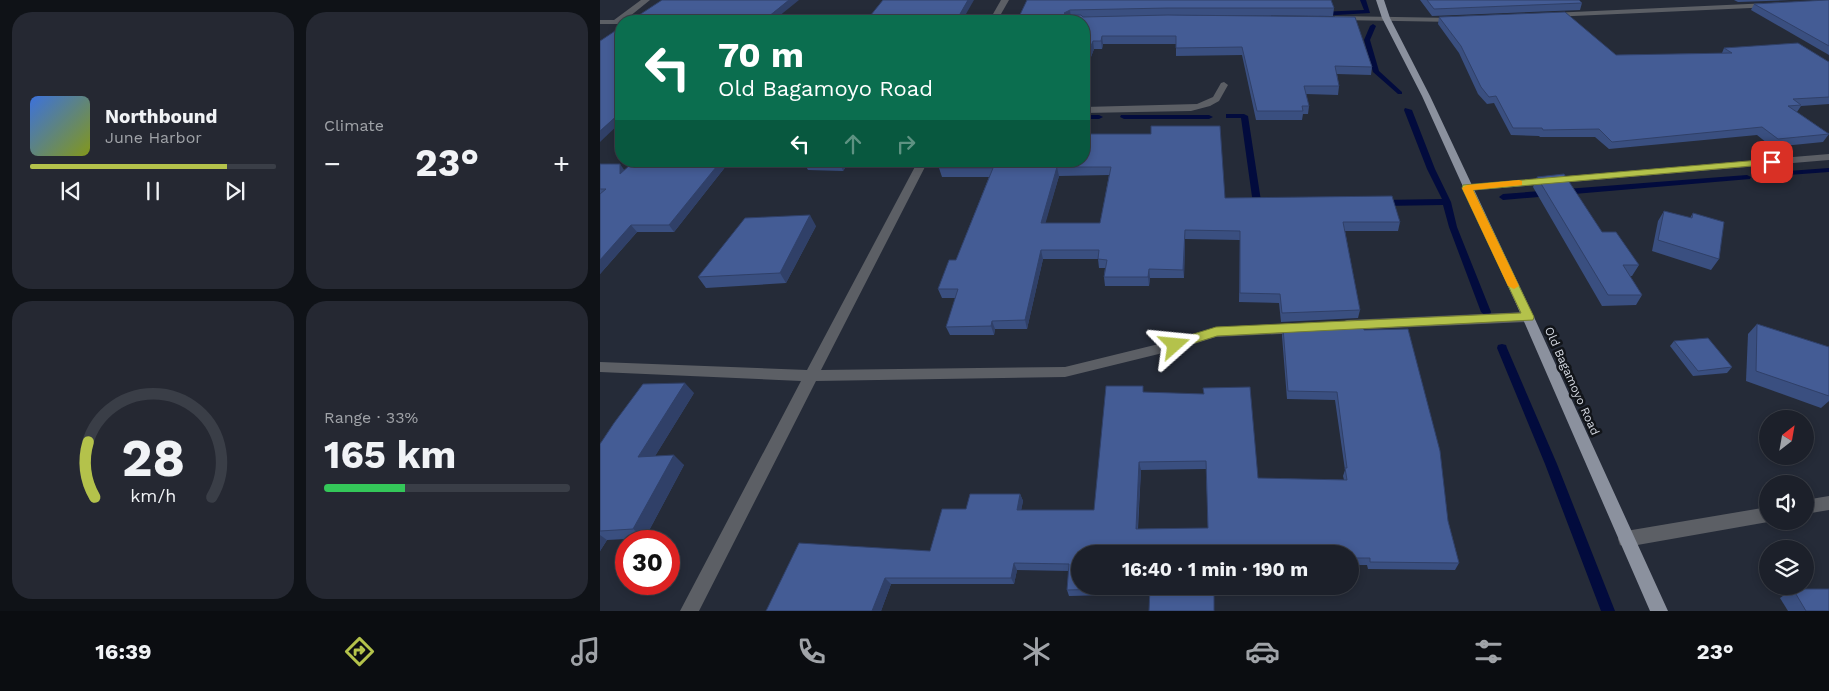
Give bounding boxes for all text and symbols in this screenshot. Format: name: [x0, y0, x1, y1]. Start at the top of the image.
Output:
text: 70 m: [718, 34, 804, 76]
icon: left: [635, 35, 700, 100]
text: Old Bagamoyo Road: [718, 76, 933, 101]
text: Northbound: [105, 105, 217, 128]
text: Climate: [324, 116, 384, 135]
text: June Harbor: [105, 128, 202, 147]
icon: left: [786, 130, 814, 158]
icon: ahead: [839, 130, 867, 158]
icon: right: [892, 130, 920, 158]
text: 23°: [415, 141, 479, 185]
pin: [1751, 141, 1793, 183]
text: −: [324, 147, 341, 180]
text: +: [553, 147, 570, 180]
icon: arrive: [1758, 148, 1786, 176]
icon: previous: [57, 177, 85, 205]
icon: pause: [139, 177, 167, 205]
icon: next: [221, 177, 249, 205]
position arrow: [1148, 318, 1200, 370]
street label: Old Bagamoyo Road: [1542, 325, 1602, 437]
text: Range · 33%: [324, 408, 418, 427]
north arrow: [1759, 410, 1814, 465]
map controls: [1759, 410, 1814, 595]
text: 28: [121, 428, 185, 489]
text: 165 km: [324, 433, 456, 477]
button: sound: [1759, 475, 1814, 530]
text: km/h: [130, 485, 176, 506]
speed limit sign: 30: [615, 530, 680, 595]
button: layers: [1759, 540, 1814, 595]
text: 16:40 · 1 min · 190 m: [1122, 558, 1308, 581]
icon: directions: [342, 634, 377, 669]
icon: music: [568, 634, 603, 669]
icon: phone: [794, 634, 829, 669]
icon: climate: [1019, 634, 1054, 669]
icon: car: [1245, 634, 1280, 669]
icon: filters: [1471, 634, 1506, 669]
text: 16:39: [95, 639, 152, 664]
text: 23°: [1697, 639, 1734, 664]

